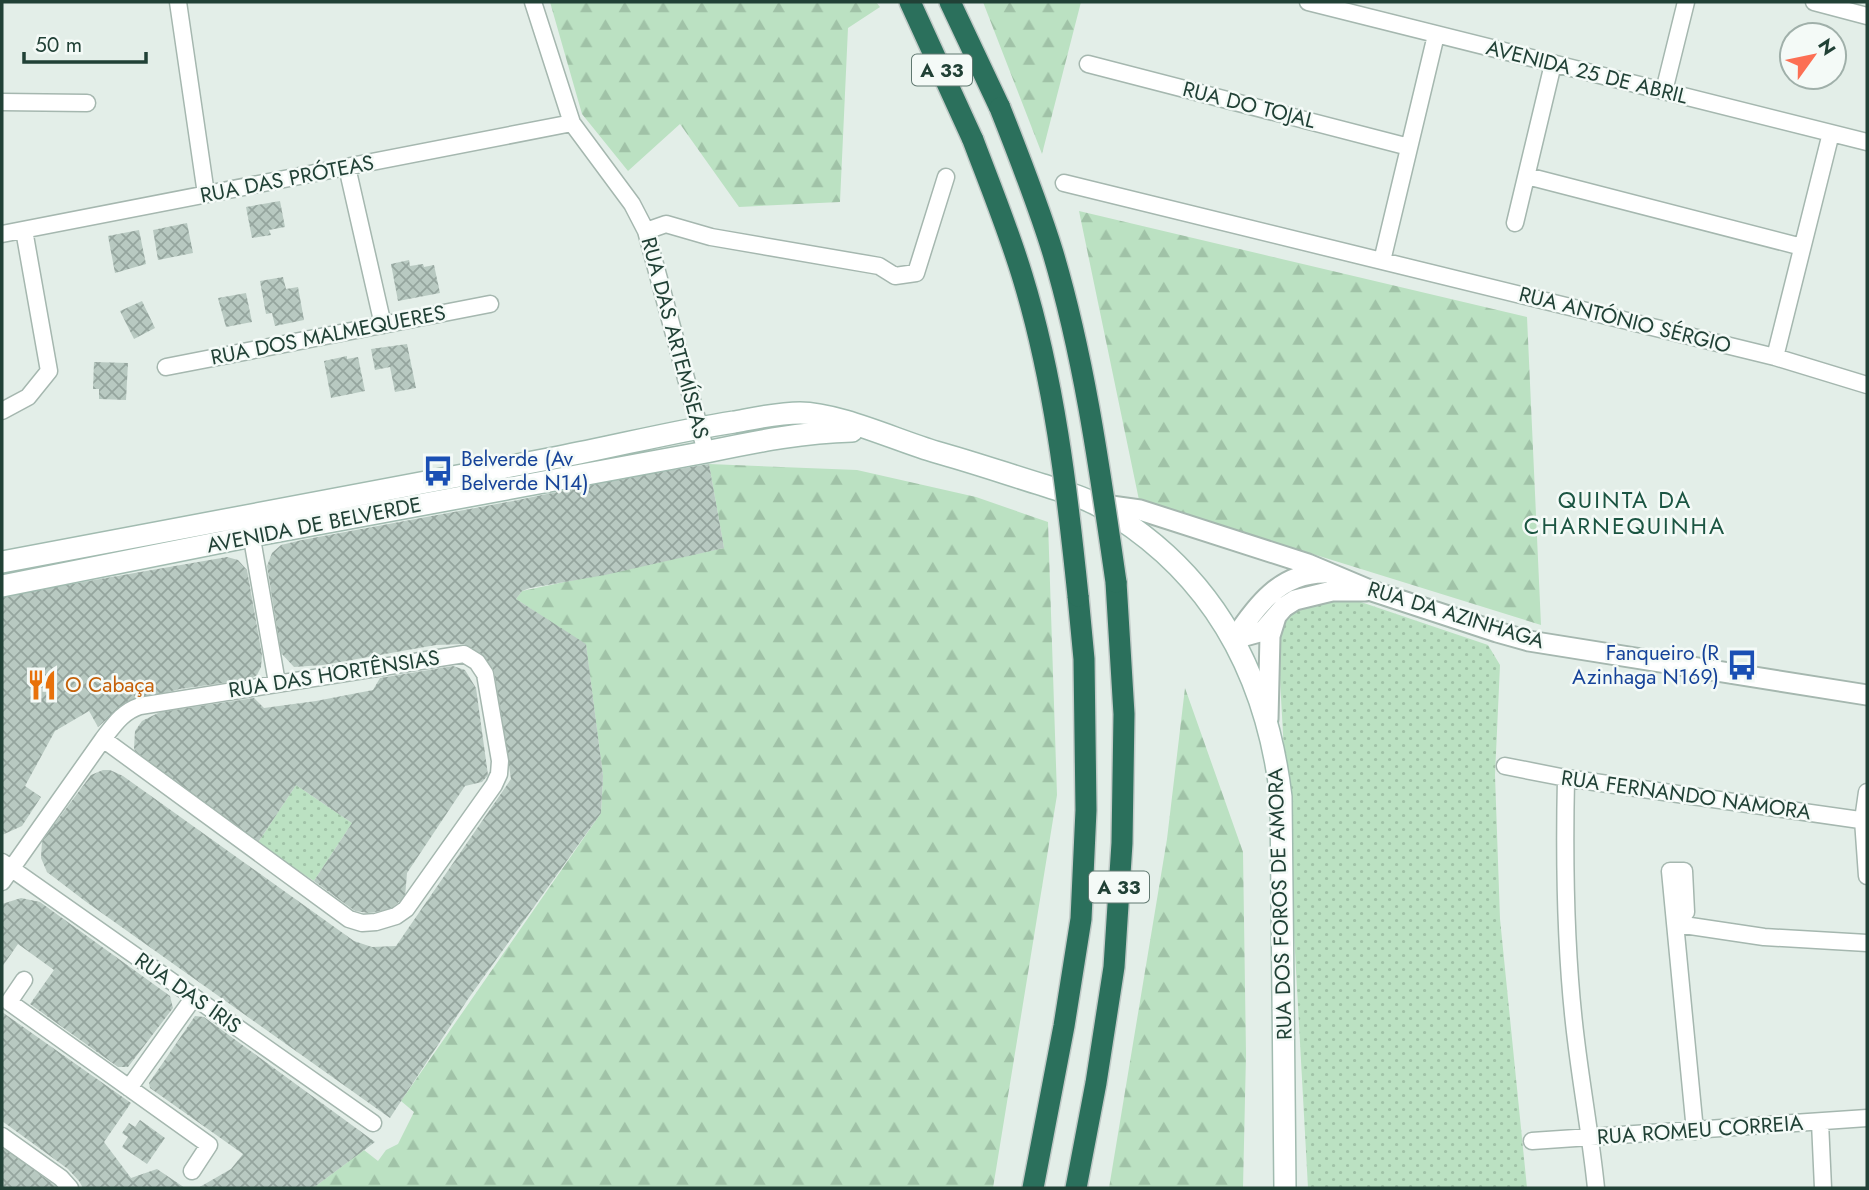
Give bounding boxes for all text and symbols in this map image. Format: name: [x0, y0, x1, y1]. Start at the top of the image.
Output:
scale bar: [24, 21, 147, 65]
north arrow: [1778, 21, 1848, 91]
text: 50 m: [35, 30, 82, 60]
street label: AVENIDA 25 DE ABRIL: [1483, 32, 1691, 112]
text: N: [1811, 33, 1842, 61]
road number: A 33: [912, 54, 972, 86]
street label: RUA DO TOJAL: [1179, 74, 1319, 136]
street label: RUA DAS PRÓTEAS: [198, 147, 376, 211]
street label: RUA DAS ARTEMÍSEAS: [634, 234, 716, 442]
street label: RUA ANTÓNIO SÉRGIO: [1516, 279, 1734, 361]
street label: RUA DOS MALMEQUERES: [208, 297, 448, 373]
place label: Belverde (Av Belverde N14): [461, 444, 589, 498]
bus stop icon: Belverde (Av Belverde N14): [421, 454, 455, 488]
district label: QUINTA DA CHARNEQUINHA: [1524, 483, 1726, 543]
street label: AVENIDA DE BELVERDE: [204, 489, 424, 561]
street label: RUA DA AZINHAGA: [1364, 574, 1548, 656]
place label: Fanqueiro (R Azinhaga N169): [1572, 638, 1719, 692]
street label: RUA DAS HORTÊNSIAS: [226, 642, 442, 706]
bus stop icon: Fanqueiro (R Azinhaga N169): [1725, 648, 1759, 682]
restaurant icon: O Cabaça: [25, 668, 59, 702]
place label: O Cabaça: [65, 670, 155, 700]
street label: RUA FERNANDO NAMORA: [1559, 763, 1813, 827]
street label: RUA DOS FOROS DE AMORA: [1260, 767, 1300, 1041]
road number: A 33: [1089, 872, 1149, 902]
street label: RUA DAS ÍRIS: [129, 945, 247, 1041]
street label: RUA ROMEU CORREIA: [1596, 1108, 1804, 1152]

